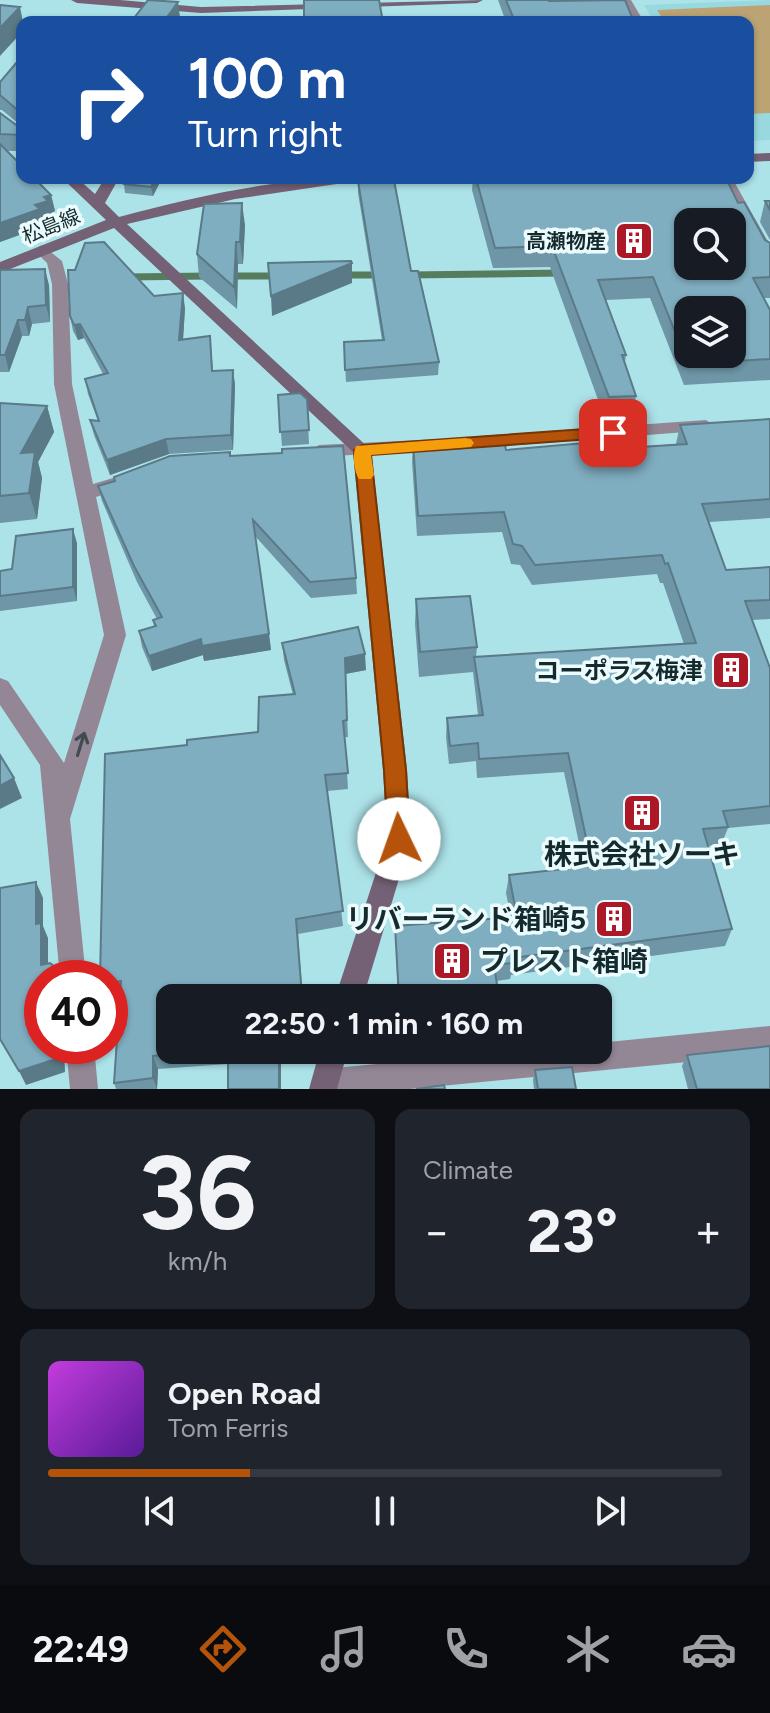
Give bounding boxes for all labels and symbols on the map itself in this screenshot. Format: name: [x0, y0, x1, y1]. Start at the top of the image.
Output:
street label: 松島線: [19, 204, 83, 248]
building icon: 高瀬物産: [613, 220, 655, 262]
place label: 高瀬物産: [526, 229, 606, 253]
pin: [579, 399, 647, 467]
building icon: コーポラス梅津: [710, 649, 752, 691]
place label: コーポラス梅津: [535, 656, 703, 685]
one-way arrow: [75, 732, 89, 757]
building icon: 株式会社ソーキ: [621, 792, 663, 834]
position arrow: [357, 797, 441, 881]
place label: 株式会社ソーキ: [544, 837, 740, 871]
building icon: リバーランド箱崎5: [593, 898, 635, 940]
place label: リバーランド箱崎5: [346, 902, 586, 936]
building icon: プレスト箱崎: [431, 940, 473, 982]
place label: プレスト箱崎: [480, 944, 648, 978]
speed limit sign: 40: [24, 960, 128, 1064]

